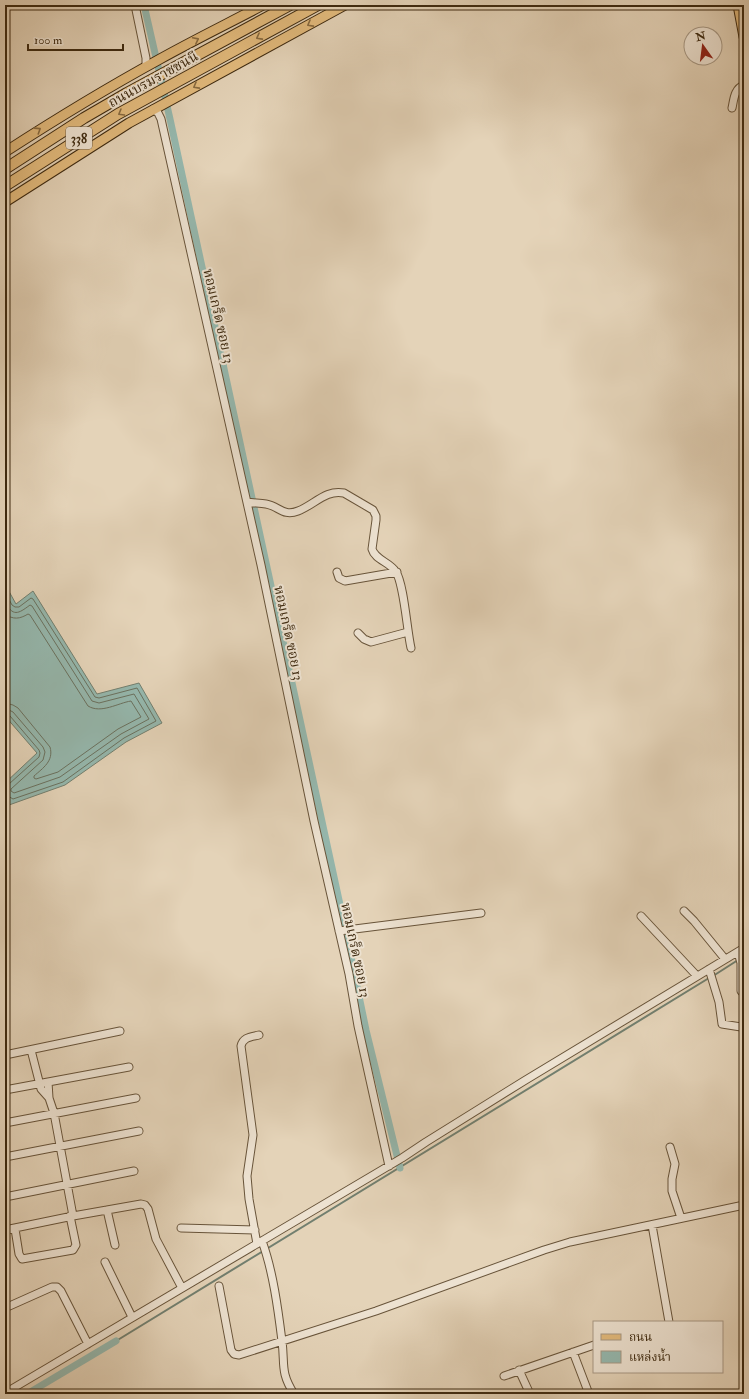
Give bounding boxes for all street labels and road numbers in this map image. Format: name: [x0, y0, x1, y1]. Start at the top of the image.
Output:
street label: ถนนบรมราชชนนี: [105, 48, 201, 111]
road number: 338: [66, 127, 92, 149]
street label: หอมเกร็ด ซอย 13: [199, 267, 238, 365]
street label: หอมเกร็ด ซอย 13: [270, 584, 307, 682]
street label: หอมเกร็ด ซอย 13: [337, 901, 374, 999]

